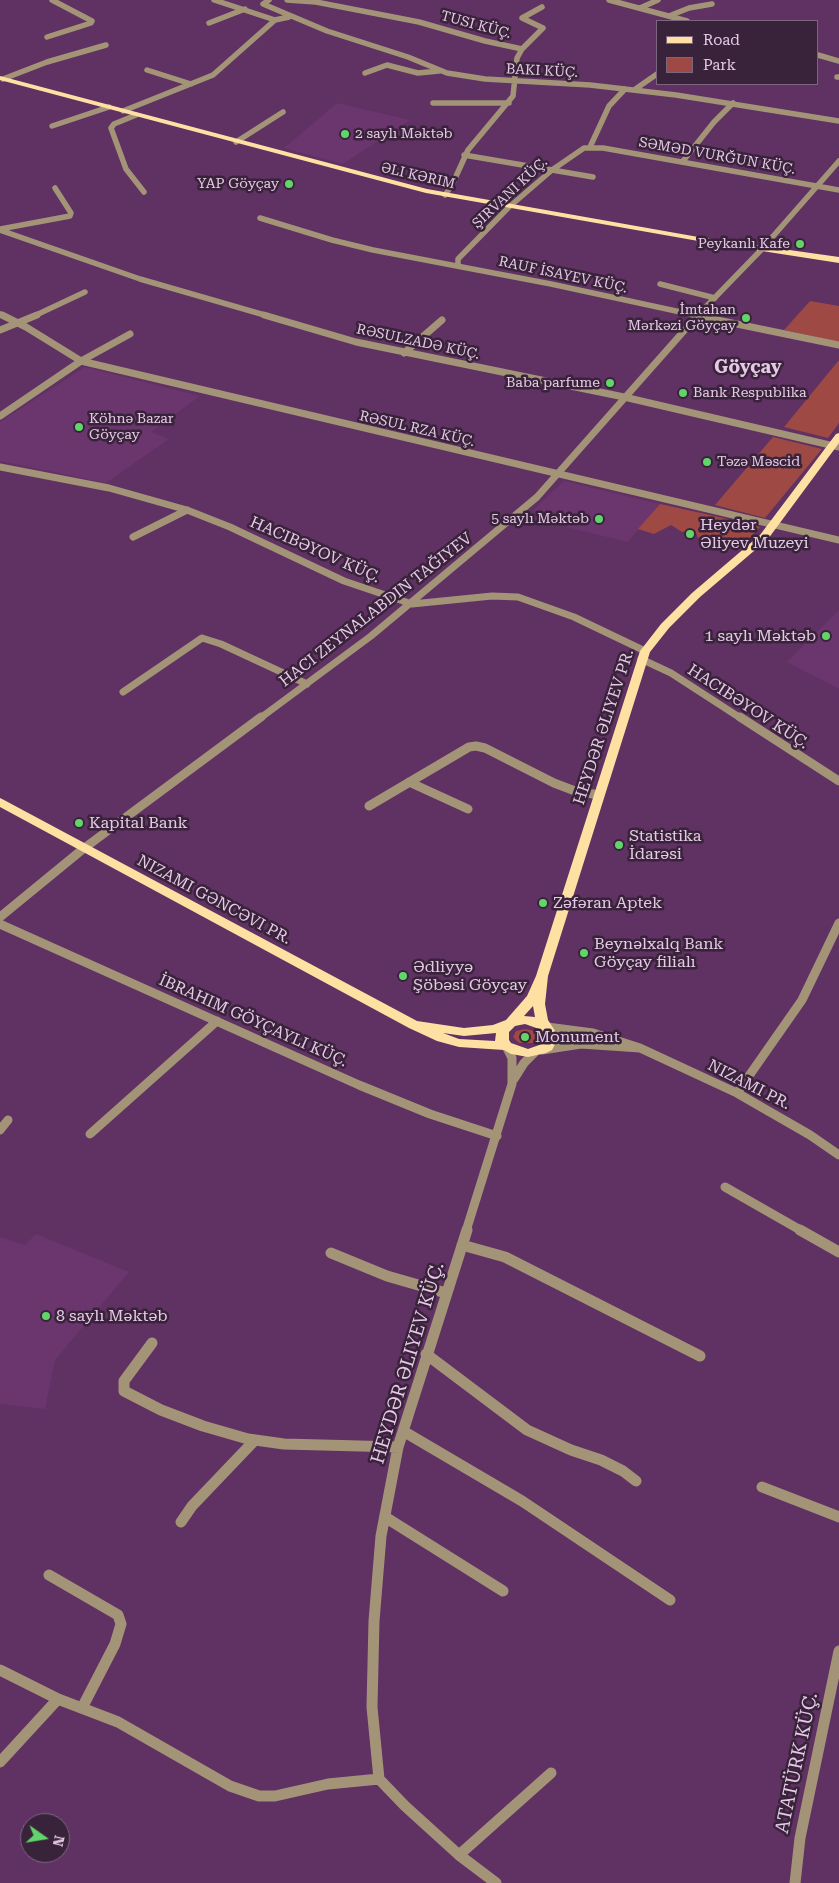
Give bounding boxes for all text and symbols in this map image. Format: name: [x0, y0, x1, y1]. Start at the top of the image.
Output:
street label: TUSI KÜÇ.: [439, 8, 513, 42]
legend: [656, 20, 819, 85]
text: Road: [703, 31, 740, 49]
text: Park: [703, 56, 736, 74]
street label: BAKI KÜÇ.: [505, 61, 579, 81]
place label: 2 saylı Məktəb: [355, 126, 453, 142]
marker: 2 saylı Məktəb: [339, 128, 351, 140]
street label: SƏMƏD VURĞUN KÜÇ.: [637, 134, 797, 178]
street label: ŞIRVANI KÜÇ.: [469, 154, 551, 232]
street label: ƏLI KƏRIM: [379, 159, 457, 193]
place label: YAP Göyçay: [197, 176, 279, 192]
marker: YAP Göyçay: [283, 178, 295, 190]
place label: Peykanlı Kafe: [698, 236, 790, 252]
marker: Peykanlı Kafe: [794, 238, 806, 250]
street label: RAUF İSAYEV KÜÇ.: [497, 253, 629, 297]
place label: İmtahan Mərkəzi Göyçay: [628, 302, 736, 334]
marker: İmtahan Mərkəzi Göyçay: [740, 312, 752, 324]
street label: RƏSULZADƏ KÜÇ.: [355, 321, 481, 363]
district label: Göyçay: [714, 357, 782, 379]
place label: Baba parfume: [506, 375, 600, 391]
marker: Baba parfume: [604, 377, 616, 389]
place label: Bank Respublika: [693, 385, 807, 401]
marker: Bank Respublika: [677, 387, 689, 399]
street label: RƏSUL RZA KÜÇ.: [358, 408, 476, 450]
place label: Köhnə Bazar Göyçay: [89, 411, 174, 444]
marker: Köhnə Bazar Göyçay: [73, 421, 85, 433]
place label: Təzə Məscid: [717, 454, 800, 470]
marker: Təzə Məscid: [701, 456, 713, 468]
place label: 5 saylı Məktəb: [491, 511, 589, 527]
street label: HACIBƏYOV KÜÇ.: [247, 513, 383, 587]
marker: 5 saylı Məktəb: [593, 513, 605, 525]
place label: Heydər Əliyev Muzeyi: [700, 515, 809, 553]
marker: Heydər Əliyev Muzeyi: [684, 528, 696, 540]
street label: HACI ZEYNALABDIN TAĞIYEV: [276, 529, 476, 691]
place label: 1 saylı Məktəb: [704, 626, 816, 646]
marker: 1 saylı Məktəb: [820, 630, 832, 642]
street label: HEYDƏR ƏLIYEV PR.: [570, 647, 638, 807]
street label: HACIBƏYOV KÜÇ.: [684, 661, 812, 753]
place label: Kapital Bank: [89, 813, 188, 833]
marker: Kapital Bank: [73, 817, 85, 829]
place label: Statistika İdarəsi: [629, 826, 701, 864]
marker: Statistika İdarəsi: [613, 839, 625, 851]
street label: NIZAMI GƏNCƏVI PR.: [134, 851, 294, 949]
place label: Zəfəran Aptek: [553, 893, 662, 913]
marker: Zəfəran Aptek: [537, 897, 549, 909]
place label: Beynəlxalq Bank Göyçay filialı: [594, 934, 723, 972]
marker: Beynəlxalq Bank Göyçay filialı: [578, 947, 590, 959]
place label: Ədliyyə Şöbəsi Göyçay: [413, 957, 527, 995]
marker: Ədliyyə Şöbəsi Göyçay: [397, 970, 409, 982]
street label: İBRAHIM GÖYÇAYLI KÜÇ.: [156, 971, 350, 1071]
place label: Monument: [535, 1027, 620, 1047]
marker: Monument: [519, 1031, 531, 1043]
street label: NIZAMI PR.: [704, 1056, 794, 1114]
street label: HEYDƏR ƏLIYEV KÜÇ.: [366, 1259, 450, 1467]
place label: 8 saylı Məktəb: [56, 1306, 168, 1326]
marker: 8 saylı Məktəb: [40, 1310, 52, 1322]
street label: ATATÜRK KÜÇ.: [771, 1690, 823, 1836]
north arrow: [20, 1813, 70, 1863]
text: N: [50, 1834, 68, 1848]

